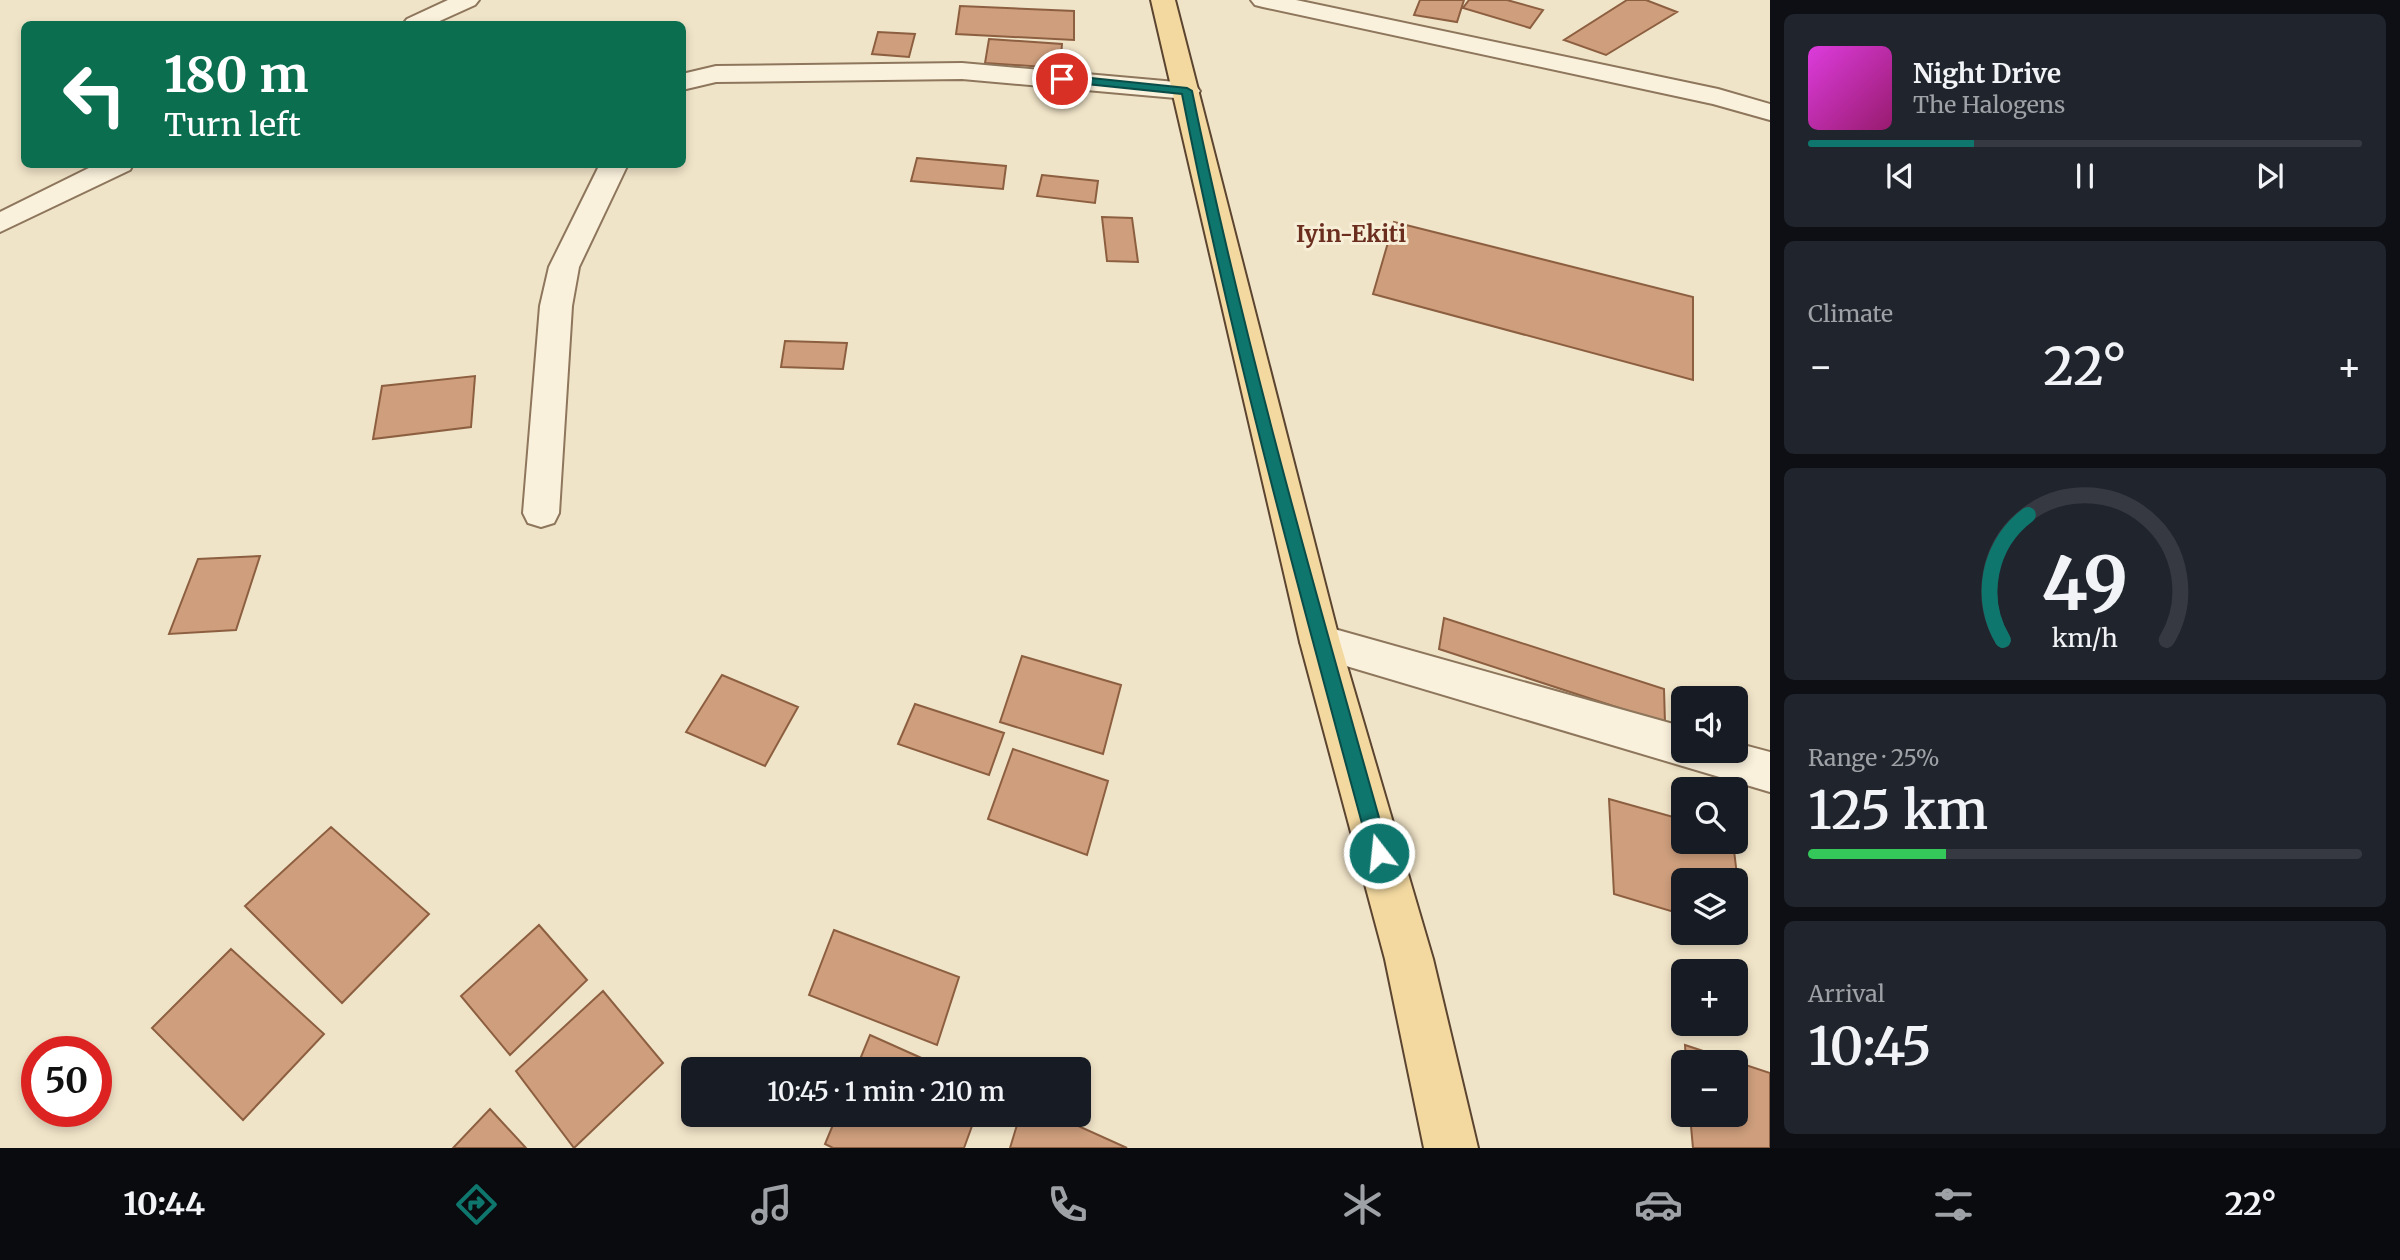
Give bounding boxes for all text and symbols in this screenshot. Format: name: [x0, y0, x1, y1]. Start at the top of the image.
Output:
text: 180 m: [164, 44, 309, 105]
icon: left: [49, 49, 140, 140]
pin: [1032, 49, 1092, 109]
text: Night Drive: [1913, 57, 2061, 90]
icon: arrive: [1043, 60, 1081, 98]
text: The Halogens: [1913, 90, 2065, 119]
text: Turn left: [164, 105, 301, 145]
icon: previous: [1881, 157, 1919, 195]
icon: pause: [2066, 157, 2104, 195]
icon: next: [2251, 157, 2289, 195]
district label: Iyin-Ekiti: [1296, 219, 1406, 248]
text: Climate: [1808, 299, 1893, 328]
text: 22°: [2043, 334, 2127, 399]
text: −: [1808, 343, 1833, 390]
text: +: [2337, 343, 2362, 390]
text: 49: [2042, 538, 2128, 630]
text: km/h: [2052, 622, 2118, 654]
map controls: [1671, 686, 1748, 1127]
button: sound: [1671, 686, 1748, 763]
text: Range · 25%: [1808, 743, 1939, 772]
button: search: [1671, 777, 1748, 854]
text: 125 km: [1808, 778, 1988, 843]
position arrow: [1342, 816, 1416, 890]
button: layers: [1671, 868, 1748, 945]
button: +: [1671, 959, 1748, 1036]
text: Arrival: [1808, 979, 1885, 1008]
text: 10:45: [1808, 1014, 1932, 1079]
speed limit sign: 50: [21, 1036, 112, 1127]
button: −: [1671, 1050, 1748, 1127]
text: 10:45 · 1 min · 210 m: [767, 1075, 1005, 1108]
icon: directions: [452, 1180, 501, 1229]
icon: music: [747, 1180, 796, 1229]
icon: phone: [1043, 1180, 1092, 1229]
icon: climate: [1338, 1180, 1387, 1229]
icon: car: [1634, 1180, 1683, 1229]
icon: filters: [1929, 1180, 1978, 1229]
text: 10:44: [123, 1184, 205, 1224]
text: 22°: [2225, 1184, 2277, 1224]

